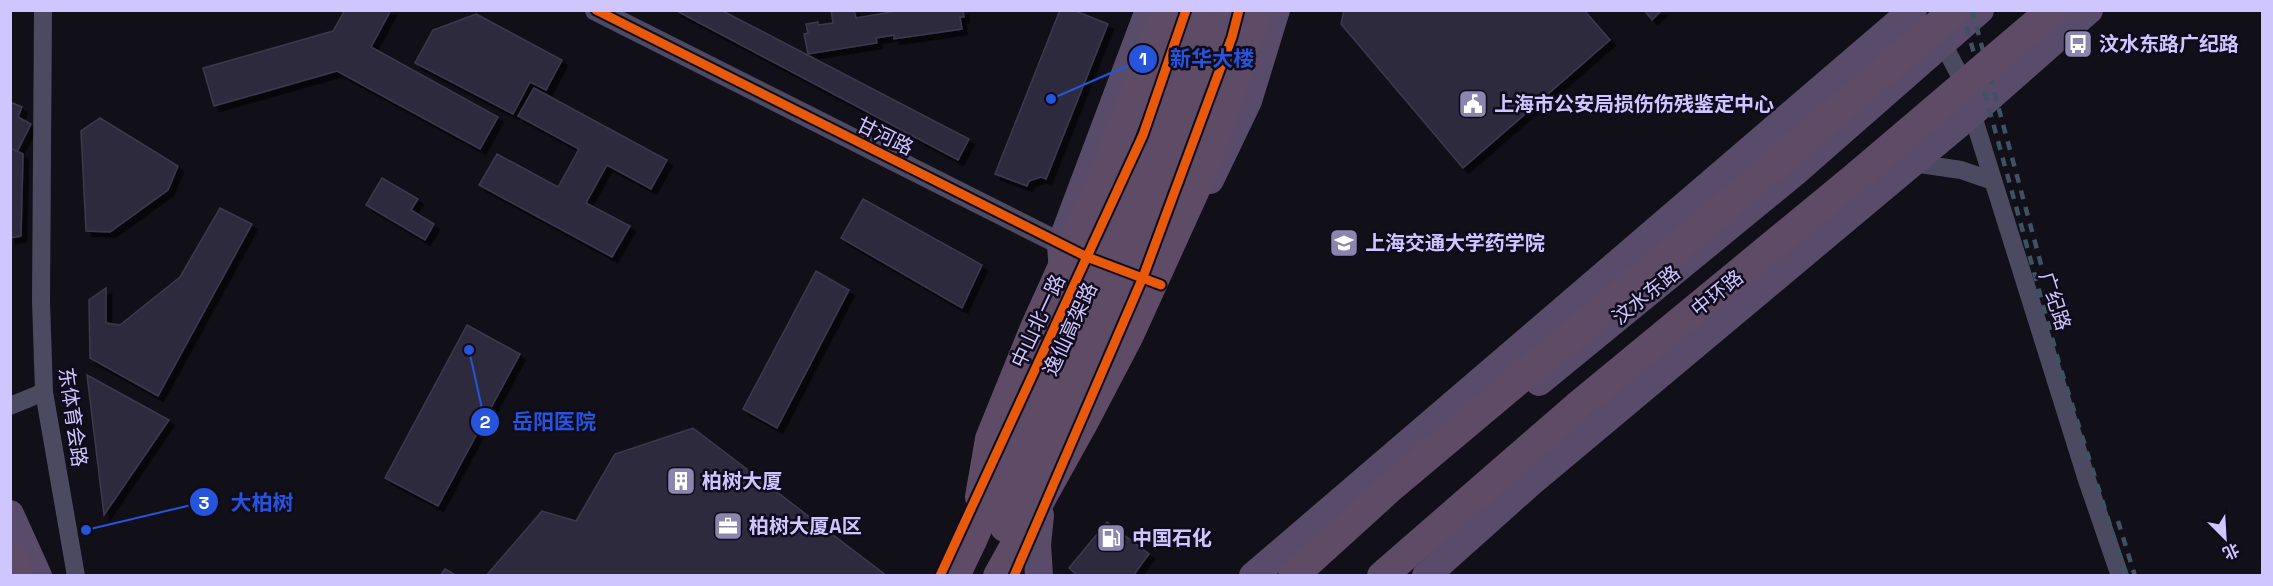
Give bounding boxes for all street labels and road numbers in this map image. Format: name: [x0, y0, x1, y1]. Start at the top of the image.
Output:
street label: 甘河路: [852, 111, 918, 161]
street label: 汶水东路: [1607, 260, 1685, 330]
street label: 中环路: [1686, 264, 1748, 322]
street label: 广纪路: [2033, 268, 2077, 334]
street label: 中山北一路: [1005, 270, 1071, 372]
street label: 逸仙高架路: [1037, 278, 1103, 380]
street label: 东体育会路: [53, 366, 93, 468]

